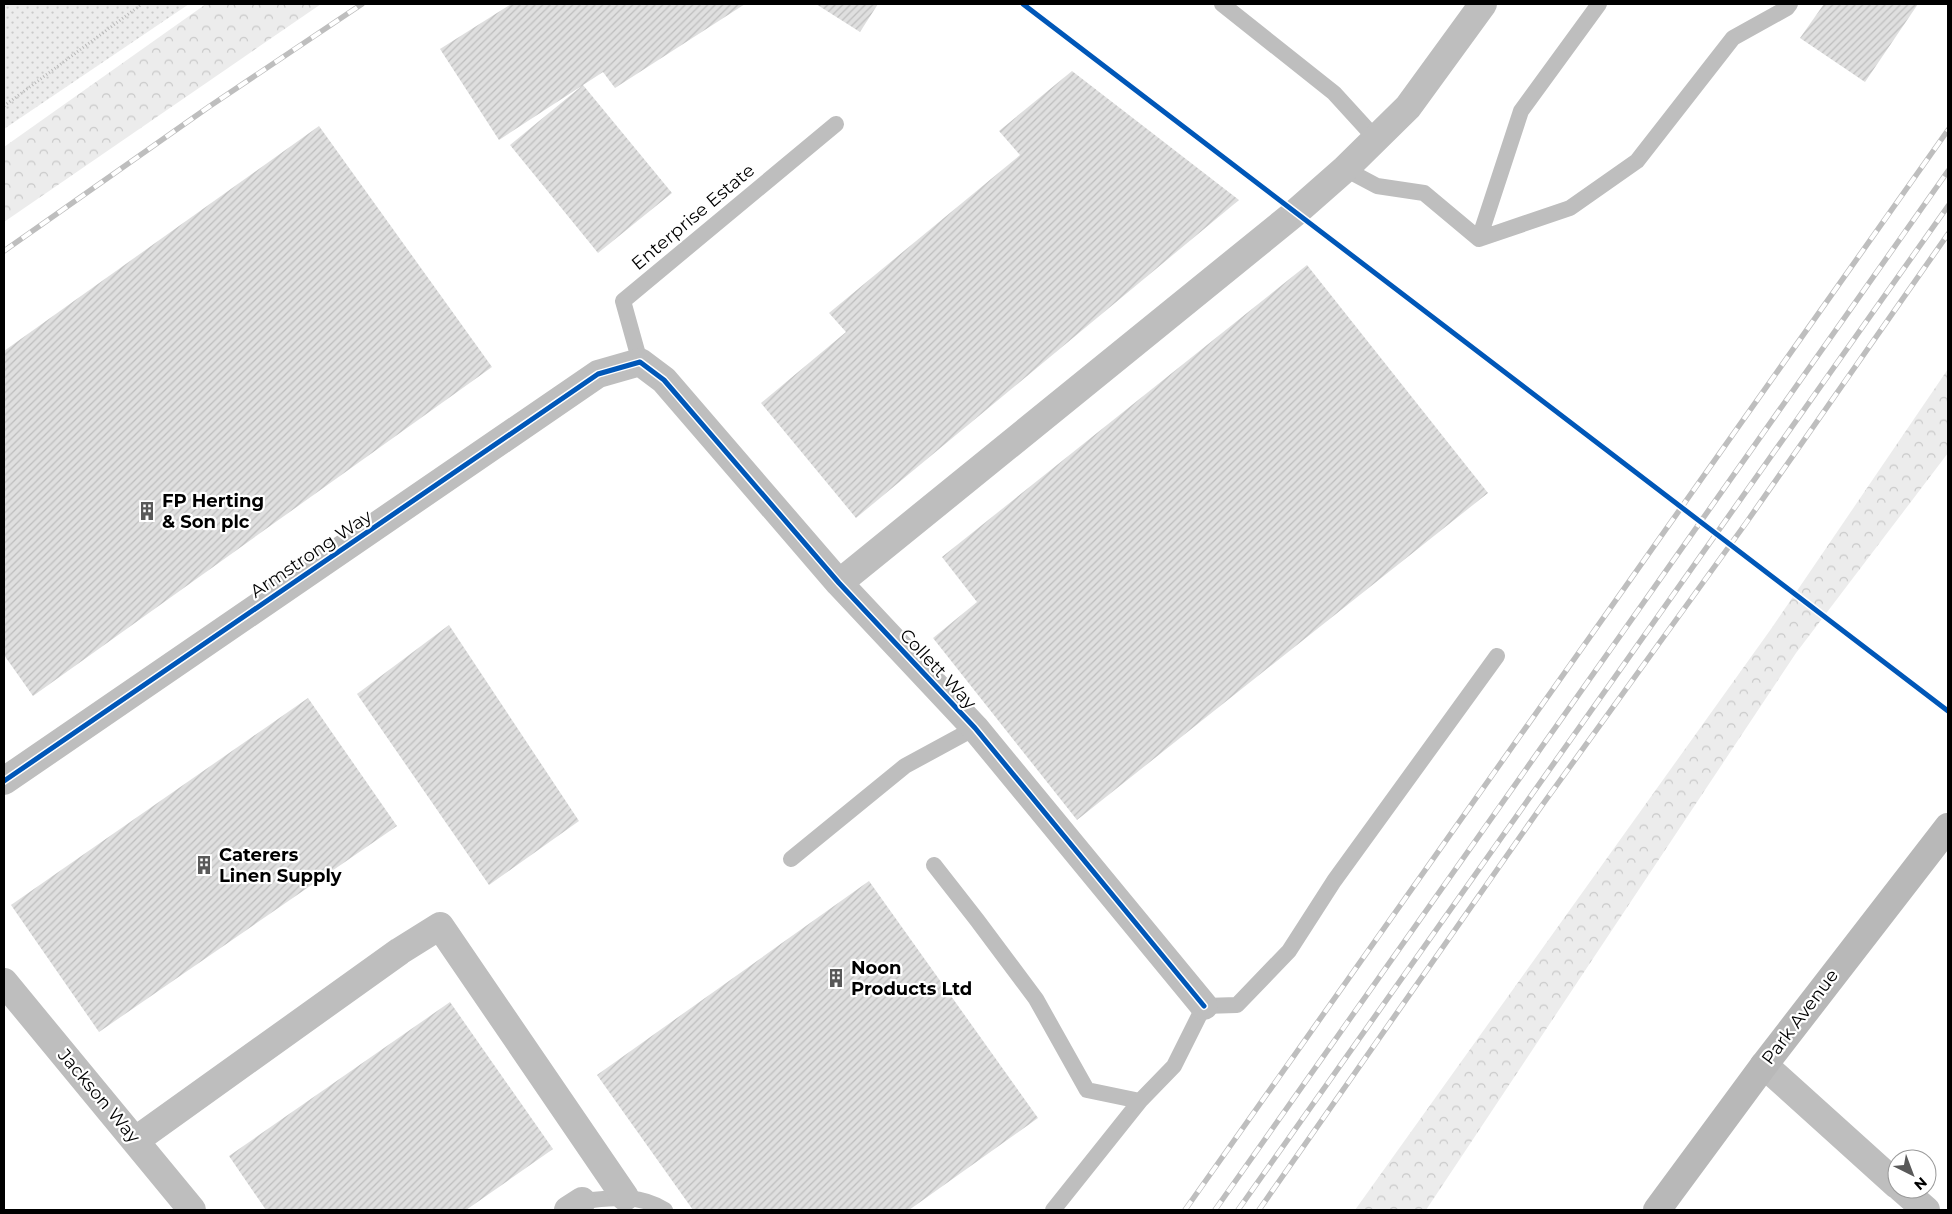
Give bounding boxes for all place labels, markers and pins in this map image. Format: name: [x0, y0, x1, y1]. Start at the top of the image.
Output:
place label: FP Herting & Son plc: [162, 490, 264, 533]
building icon: FP Herting & Son plc: [136, 500, 158, 522]
place label: Caterers Linen Supply: [219, 844, 342, 887]
building icon: Caterers Linen Supply: [193, 854, 215, 876]
place label: Noon Products Ltd: [851, 957, 972, 1000]
building icon: Noon Products Ltd: [825, 967, 847, 989]

